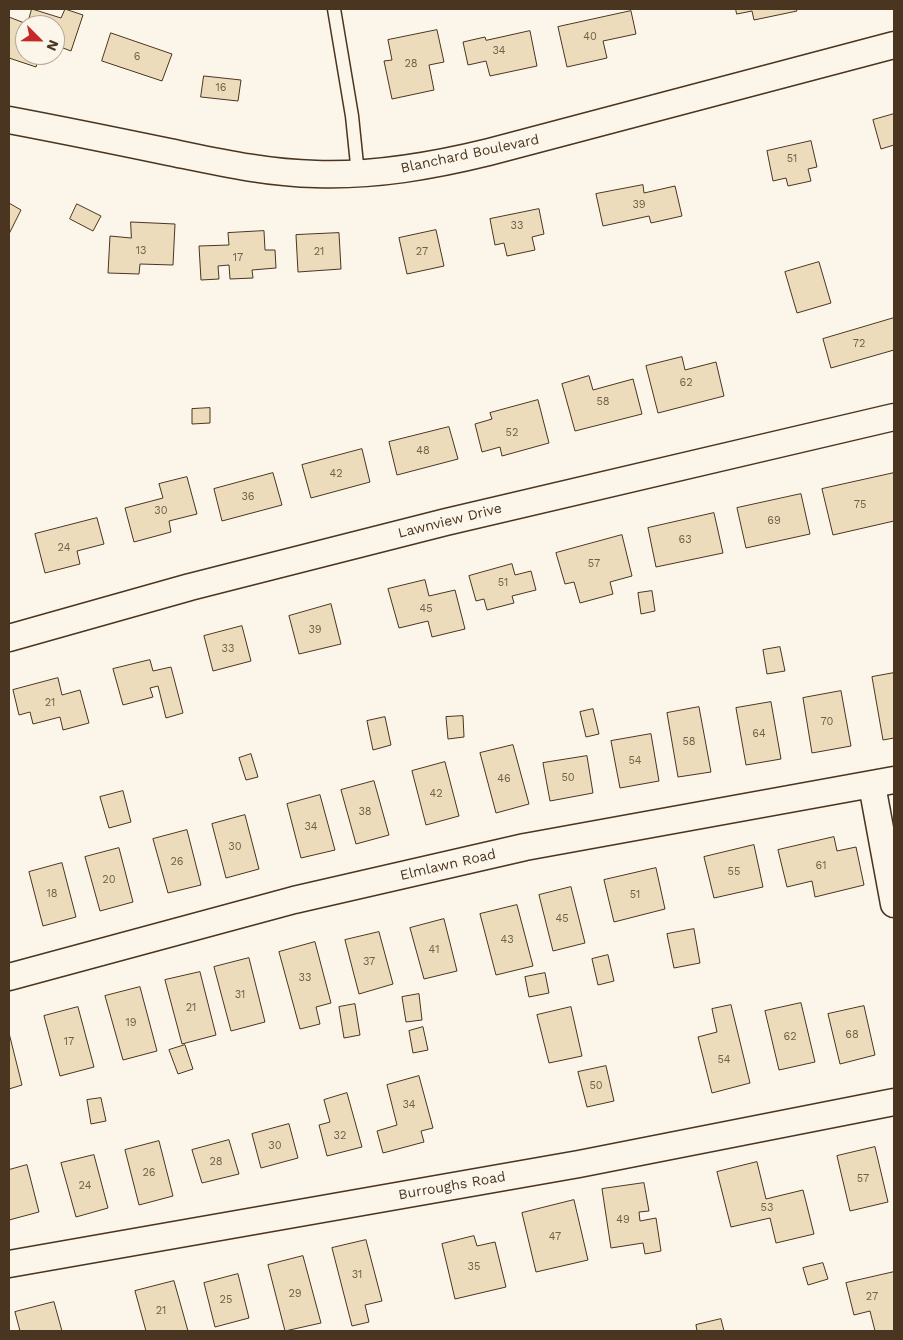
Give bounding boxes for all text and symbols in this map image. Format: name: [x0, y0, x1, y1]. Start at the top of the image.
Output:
north arrow: [15, 15, 65, 65]
house number: 40: [583, 30, 597, 44]
text: N: [43, 38, 62, 53]
house number: 34: [492, 44, 506, 58]
house number: 6: [134, 50, 140, 64]
house number: 28: [404, 57, 418, 71]
house number: 16: [216, 81, 226, 95]
street label: Blanchard Boulevard: [399, 131, 541, 177]
house number: 51: [787, 152, 797, 166]
house number: 39: [632, 198, 646, 212]
house number: 33: [511, 219, 523, 233]
house number: 13: [136, 244, 146, 258]
house number: 21: [314, 245, 324, 259]
house number: 27: [416, 245, 428, 259]
house number: 17: [233, 251, 243, 265]
house number: 72: [853, 337, 865, 351]
house number: 62: [679, 376, 693, 390]
house number: 58: [596, 395, 610, 409]
house number: 52: [506, 426, 518, 440]
house number: 48: [416, 444, 430, 458]
house number: 42: [329, 467, 343, 481]
house number: 36: [241, 490, 255, 504]
house number: 75: [854, 498, 866, 512]
street label: Lawnview Drive: [396, 500, 504, 542]
house number: 30: [154, 504, 168, 518]
house number: 69: [767, 514, 781, 528]
house number: 63: [678, 533, 692, 547]
house number: 24: [58, 541, 70, 555]
house number: 57: [588, 557, 600, 571]
house number: 51: [498, 576, 508, 590]
house number: 45: [419, 602, 433, 616]
house number: 39: [308, 623, 322, 637]
house number: 33: [222, 642, 234, 656]
house number: 21: [45, 696, 55, 710]
house number: 70: [821, 715, 833, 729]
house number: 64: [752, 727, 766, 741]
house number: 58: [682, 735, 696, 749]
house number: 54: [628, 754, 642, 768]
house number: 50: [561, 771, 575, 785]
house number: 46: [497, 772, 511, 786]
house number: 42: [429, 787, 443, 801]
house number: 38: [358, 805, 372, 819]
house number: 34: [304, 820, 318, 834]
house number: 30: [228, 840, 242, 854]
street label: Elmlawn Road: [398, 846, 498, 884]
house number: 26: [170, 855, 184, 869]
house number: 61: [816, 859, 826, 873]
house number: 55: [728, 865, 740, 879]
house number: 20: [102, 873, 116, 887]
house number: 18: [46, 887, 58, 901]
house number: 51: [630, 888, 640, 902]
house number: 45: [555, 912, 569, 926]
house number: 43: [500, 933, 514, 947]
house number: 41: [429, 943, 439, 957]
house number: 37: [363, 955, 375, 969]
house number: 33: [299, 971, 311, 985]
house number: 31: [235, 988, 245, 1002]
house number: 21: [186, 1001, 196, 1015]
house number: 19: [125, 1016, 137, 1030]
house number: 68: [845, 1028, 859, 1042]
house number: 62: [783, 1030, 797, 1044]
house number: 17: [64, 1035, 74, 1049]
house number: 54: [717, 1053, 731, 1067]
house number: 50: [589, 1079, 603, 1093]
house number: 34: [402, 1098, 416, 1112]
house number: 32: [334, 1129, 346, 1143]
house number: 30: [268, 1139, 282, 1153]
house number: 28: [209, 1155, 223, 1169]
house number: 26: [142, 1166, 156, 1180]
street label: Burroughs Road: [397, 1168, 507, 1204]
house number: 57: [857, 1172, 869, 1186]
house number: 24: [79, 1179, 91, 1193]
house number: 53: [761, 1201, 773, 1215]
house number: 49: [616, 1213, 630, 1227]
house number: 47: [549, 1230, 561, 1244]
house number: 35: [468, 1260, 480, 1274]
house number: 31: [352, 1268, 362, 1282]
house number: 29: [288, 1287, 302, 1301]
house number: 27: [866, 1290, 878, 1304]
house number: 25: [220, 1293, 232, 1307]
house number: 21: [156, 1304, 166, 1318]

